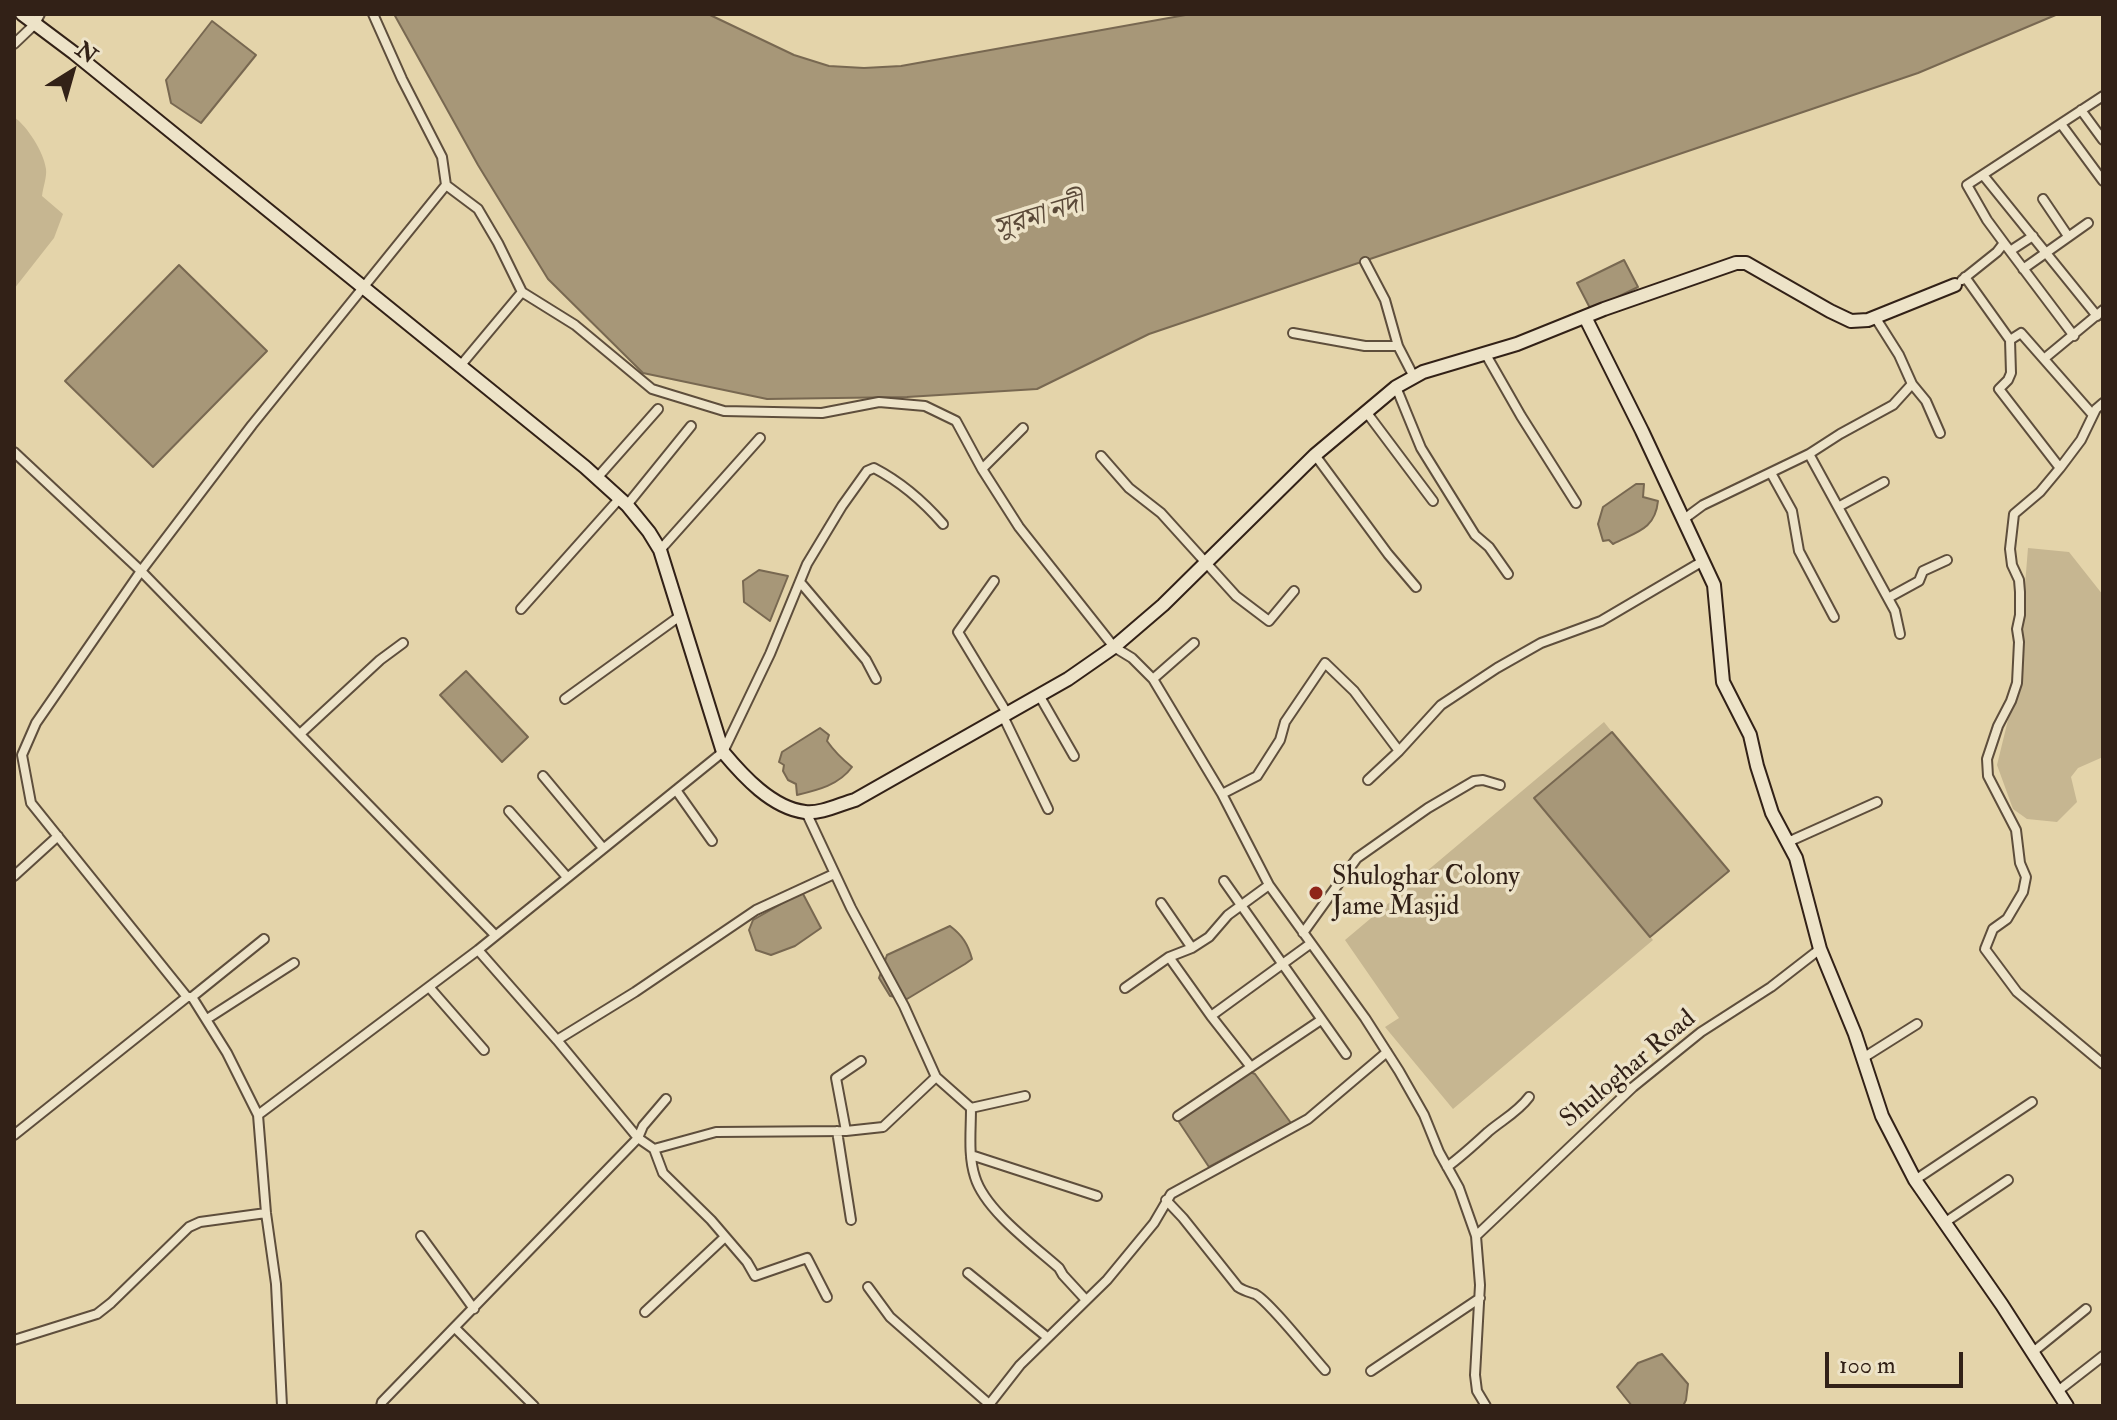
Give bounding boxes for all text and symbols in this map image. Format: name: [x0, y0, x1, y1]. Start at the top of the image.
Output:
north arrow: [32, 32, 112, 112]
text: N: [70, 36, 103, 70]
water label: সুরমা নদী: [990, 188, 1088, 248]
place label: Shuloghar Colony Jame Masjid: [1332, 862, 1520, 924]
marker: Shuloghar Colony Jame Masjid: [1307, 884, 1325, 902]
street label: Shuloghar Road: [1555, 1004, 1703, 1136]
scale bar: [1829, 1336, 1967, 1386]
text: 100 m: [1839, 1350, 1896, 1381]

